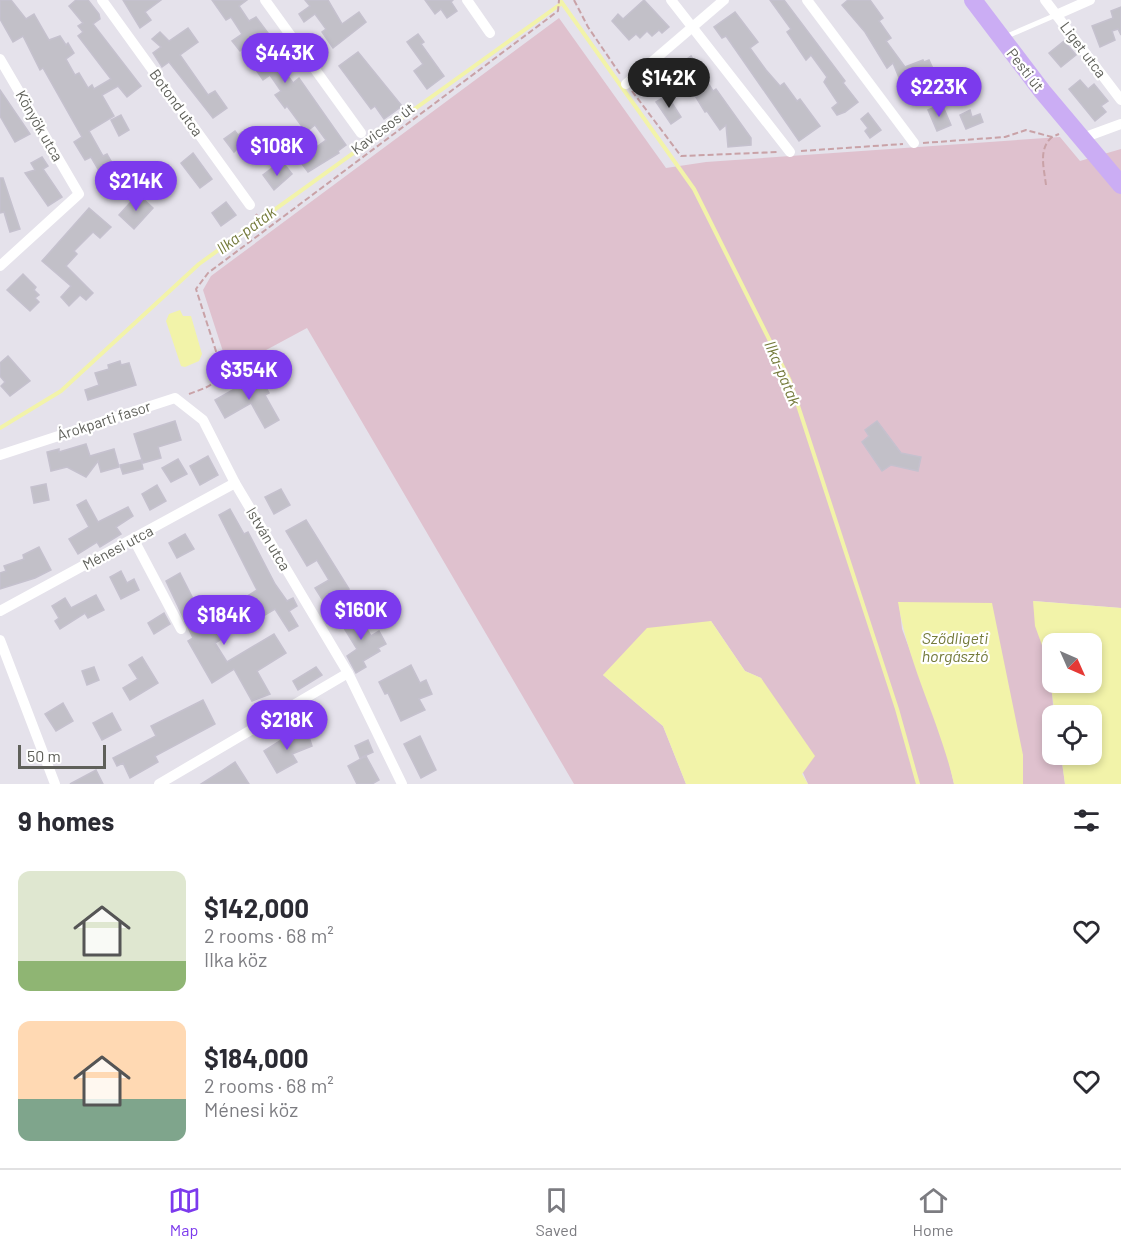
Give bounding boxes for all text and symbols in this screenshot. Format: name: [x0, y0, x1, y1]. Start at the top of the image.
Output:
street label: Liget utca: [1057, 18, 1111, 81]
pin: $443K: [243, 33, 327, 84]
text: $443K: [256, 40, 314, 64]
street label: Pesti út: [1003, 44, 1048, 94]
pin: $142K: [627, 58, 711, 109]
street label: Botond utca: [146, 65, 207, 140]
text: $142K: [642, 65, 696, 89]
pin: $223K: [897, 67, 981, 118]
text: $223K: [911, 74, 967, 98]
street label: Könyök utca: [12, 87, 67, 164]
street label: Kavicsos út: [347, 99, 418, 158]
pin: $108K: [235, 126, 319, 177]
text: $108K: [250, 133, 304, 157]
pin: $214K: [94, 161, 178, 212]
text: $214K: [109, 168, 163, 192]
water label: Ilka-patak: [212, 202, 279, 257]
water label: Ilka-patak: [761, 338, 806, 408]
pin: $354K: [207, 350, 291, 401]
text: $354K: [220, 357, 278, 381]
street label: Árokparti fasor: [54, 396, 153, 444]
street label: István utca: [243, 503, 295, 574]
street label: Ménesi utca: [79, 521, 156, 573]
pin: $160K: [319, 590, 403, 641]
pin: $184K: [182, 595, 266, 646]
text: $160K: [334, 597, 388, 621]
text: $184K: [197, 602, 251, 626]
water label: Sződligeti horgásztó: [922, 628, 988, 665]
north arrow: [1042, 633, 1102, 693]
map controls: [1042, 633, 1102, 765]
pin: $218K: [245, 700, 329, 751]
button: locate: [1042, 705, 1102, 765]
text: $218K: [261, 707, 313, 731]
scale bar: [18, 742, 106, 770]
text: 50 m: [27, 746, 61, 765]
icon: filters: [1070, 804, 1103, 837]
text: 9 homes: [18, 805, 114, 836]
text: $142,000: [204, 892, 309, 923]
icon: home: [66, 895, 138, 967]
icon: heart: [1070, 915, 1103, 948]
text: 2 rooms · 68 m²: [204, 923, 334, 947]
text: Ilka köz: [204, 947, 267, 971]
text: $184,000: [204, 1042, 309, 1073]
icon: home: [66, 1045, 138, 1117]
icon: heart: [1070, 1065, 1103, 1098]
text: 2 rooms · 68 m²: [204, 1073, 334, 1097]
text: Ménesi köz: [204, 1097, 298, 1121]
tab: Map: [168, 1184, 201, 1239]
tab: Saved: [536, 1184, 578, 1239]
tab: Home: [913, 1184, 953, 1239]

